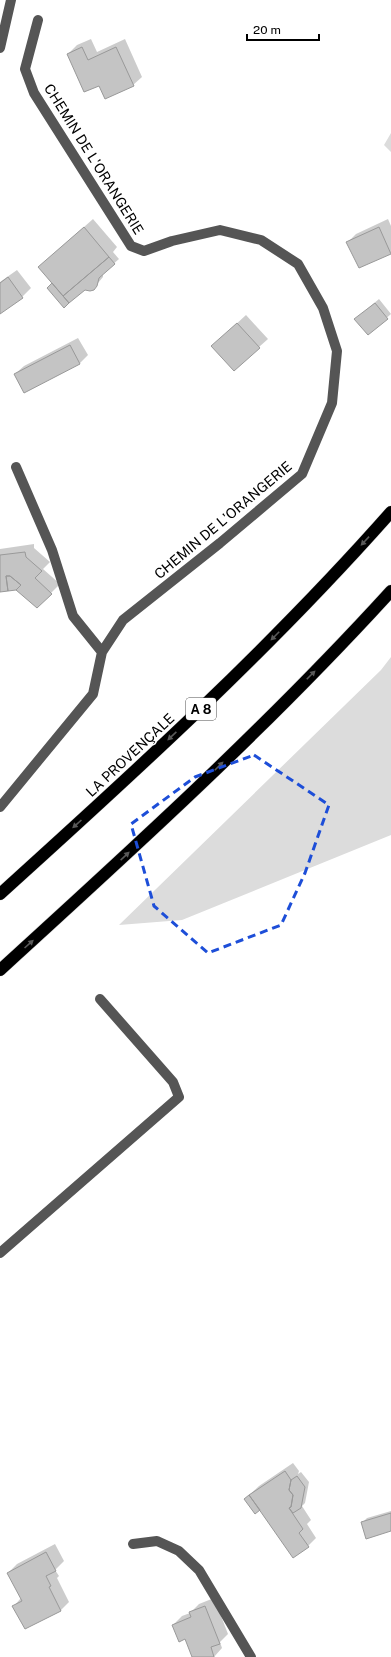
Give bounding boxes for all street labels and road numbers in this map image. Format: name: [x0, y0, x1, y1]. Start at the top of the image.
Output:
street label: CHEMIN DE L'ORANGERIE: [41, 81, 147, 237]
street label: CHEMIN DE L'ORANGERIE: [151, 458, 295, 582]
road number: A 8: [186, 698, 216, 720]
street label: LA PROVENÇALE: [83, 710, 177, 800]

